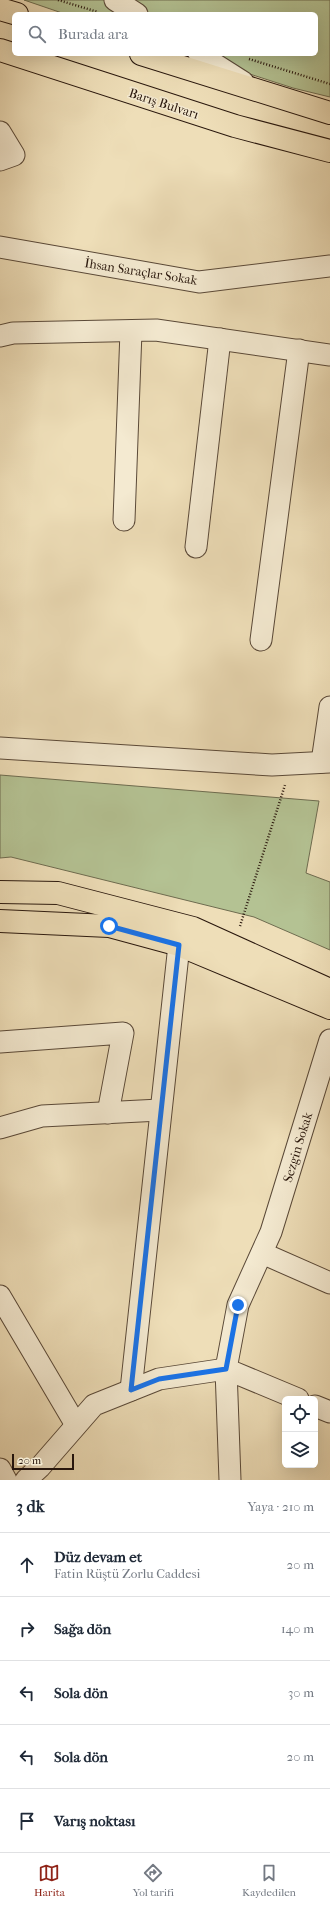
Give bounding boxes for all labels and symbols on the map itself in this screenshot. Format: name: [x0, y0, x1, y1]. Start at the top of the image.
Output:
street label: Barış Bulvarı: [127, 85, 201, 123]
street label: İhsan Saraçlar Sokak: [83, 255, 199, 289]
route start: [100, 917, 118, 935]
street label: Sezgin Sokak: [280, 1110, 315, 1184]
route end: [229, 1296, 247, 1314]
scale bar: [12, 1452, 74, 1471]

